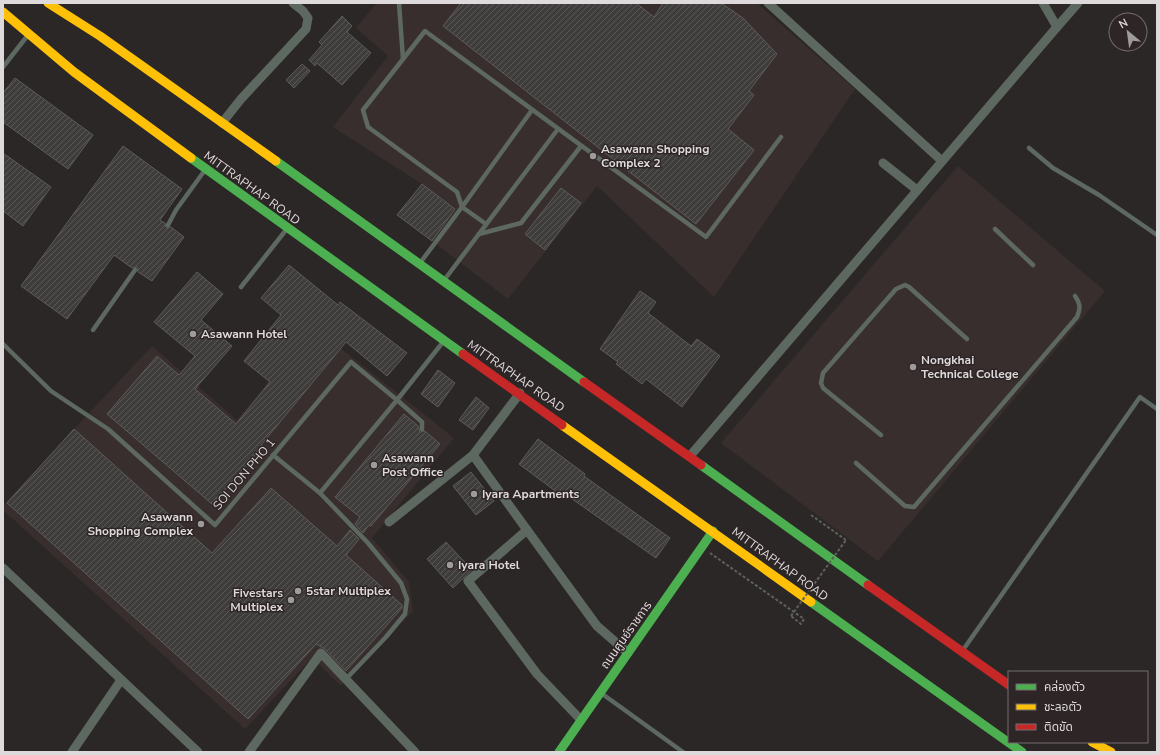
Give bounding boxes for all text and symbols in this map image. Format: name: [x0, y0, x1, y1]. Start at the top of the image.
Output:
north arrow: [1108, 12, 1148, 52]
text: N: [1116, 15, 1131, 32]
place label: Asawann Shopping Complex 2: [601, 141, 709, 171]
street label: MITTRAPHAP ROAD: [201, 148, 303, 228]
marker: Asawann Shopping Complex 2: [588, 151, 598, 161]
place label: Asawann Hotel: [201, 326, 287, 342]
marker: Asawann Hotel: [188, 329, 198, 339]
street label: MITTRAPHAP ROAD: [464, 336, 568, 416]
place label: Nongkhai Technical College: [921, 352, 1019, 382]
marker: Nongkhai Technical College: [908, 362, 918, 372]
street label: SOI DON PHO 1: [209, 435, 279, 513]
place label: Asawann Post Office: [382, 450, 443, 480]
marker: Asawann Post Office: [369, 460, 379, 470]
place label: Iyara Apartments: [482, 486, 580, 502]
marker: Iyara Apartments: [469, 489, 479, 499]
place label: Asawann Shopping Complex: [87, 509, 193, 539]
marker: Asawann Shopping Complex: [196, 519, 206, 529]
street label: MITTRAPHAP ROAD: [729, 524, 831, 604]
place label: Iyara Hotel: [458, 557, 520, 573]
marker: Iyara Hotel: [445, 560, 455, 570]
place label: 5star Multiplex: [306, 583, 391, 599]
place label: Fivestars Multiplex: [230, 585, 283, 615]
marker: 5star Multiplex: [293, 586, 303, 596]
marker: Fivestars Multiplex: [286, 595, 296, 605]
street label: ถนนศูนย์ราชการ: [597, 598, 655, 672]
legend: [1008, 671, 1148, 743]
text: คล่องตัว: [1044, 679, 1085, 695]
text: ชะลอตัว: [1044, 699, 1082, 715]
text: ติดขัด: [1044, 719, 1073, 735]

